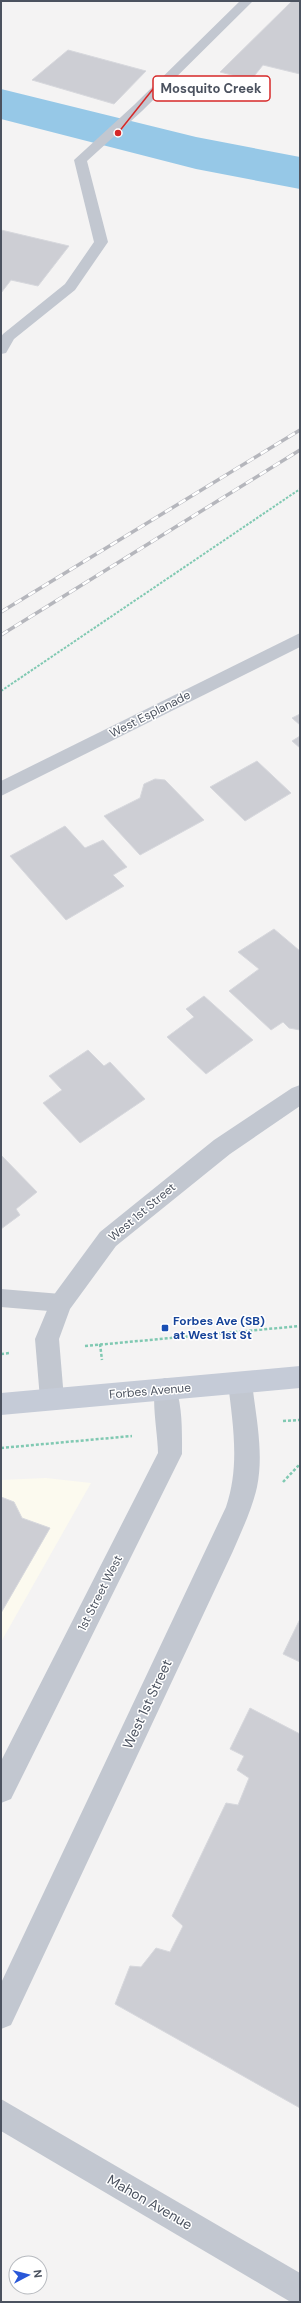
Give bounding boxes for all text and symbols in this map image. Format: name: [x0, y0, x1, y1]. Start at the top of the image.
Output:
callout: Mosquito Creek: [153, 76, 270, 101]
text: Mosquito Creek: [161, 80, 262, 97]
street label: West Esplanade: [107, 687, 193, 741]
street label: West 1st Street: [105, 1179, 179, 1245]
place label: Forbes Ave (SB) at West 1st St: [173, 1313, 265, 1343]
marker: Forbes Ave (SB) at West 1st St: [160, 1323, 170, 1333]
street label: Forbes Avenue: [108, 1379, 192, 1403]
street label: 1st Street West: [74, 1552, 126, 1634]
street label: West 1st Street: [118, 1656, 176, 1752]
street label: Mahon Avenue: [104, 2170, 196, 2234]
north arrow: [8, 2255, 48, 2295]
text: N: [30, 2269, 45, 2279]

